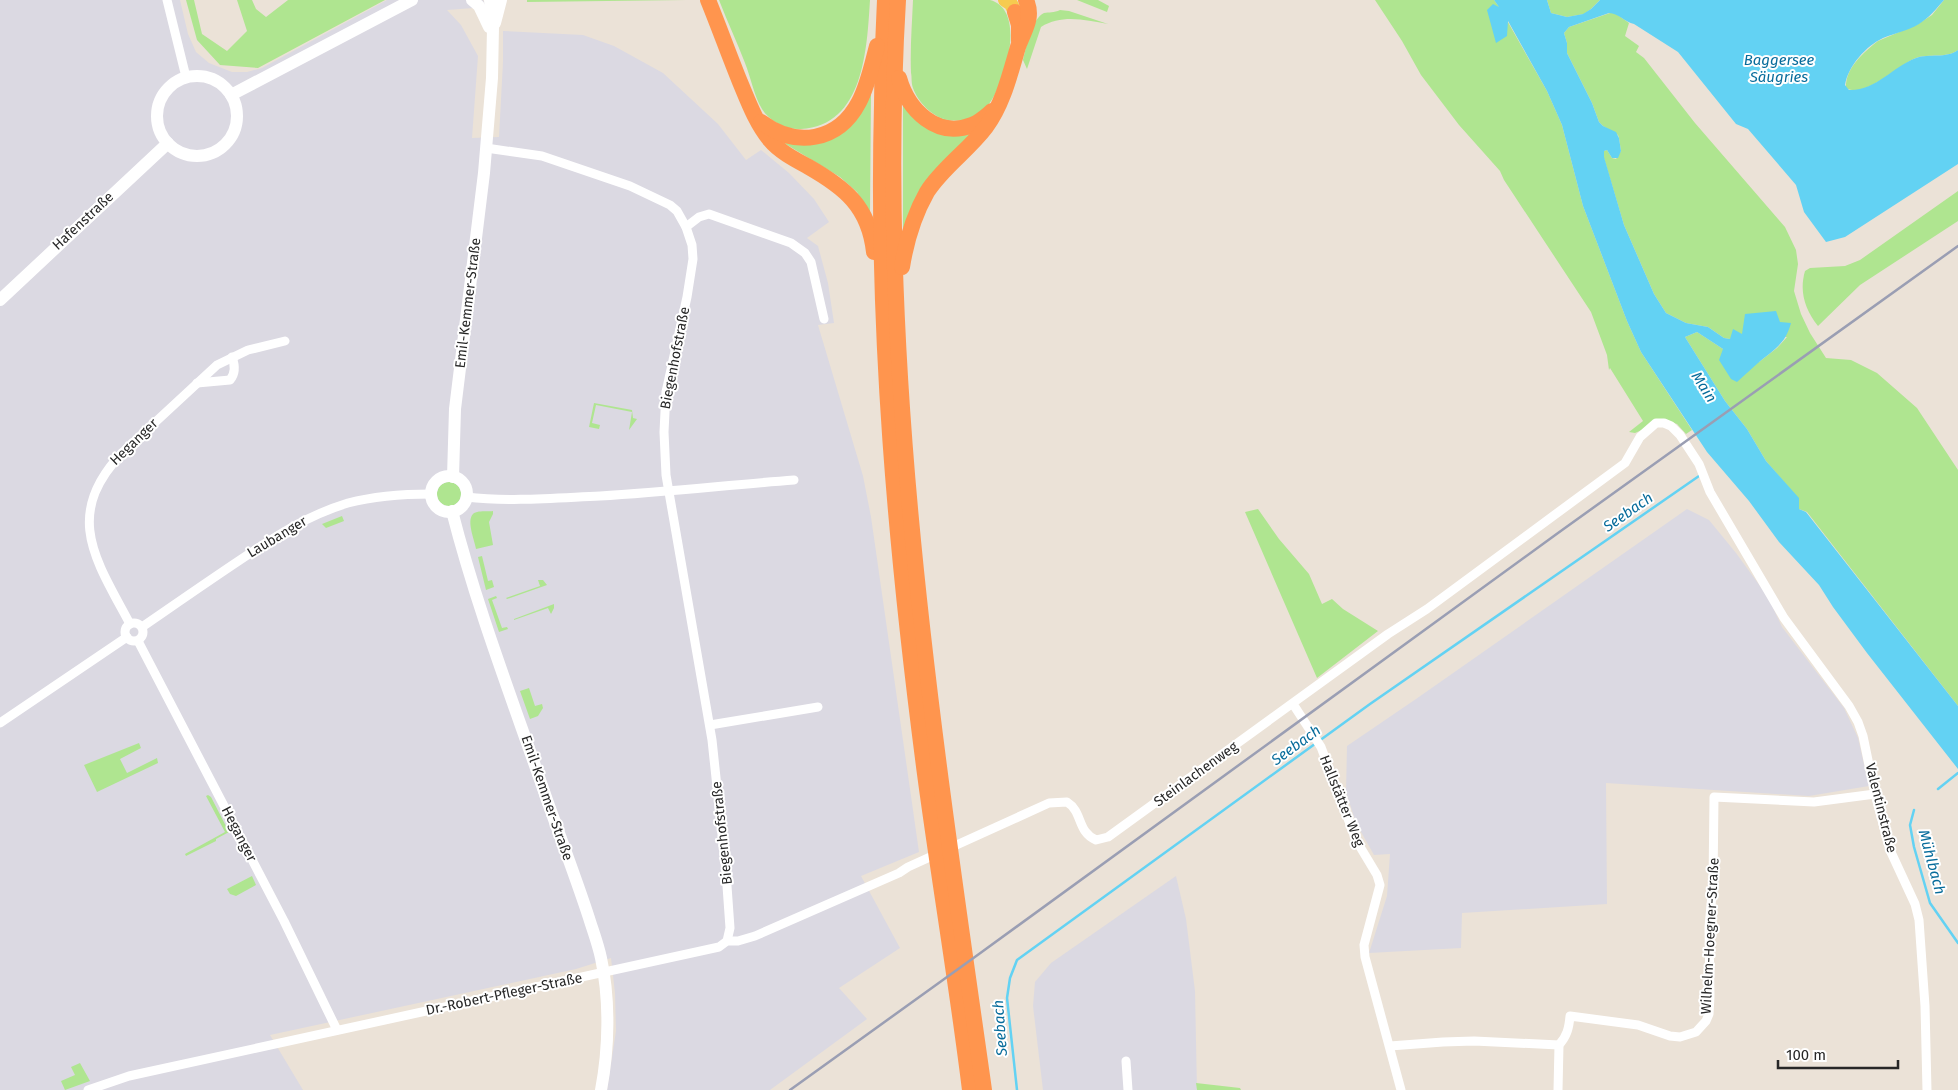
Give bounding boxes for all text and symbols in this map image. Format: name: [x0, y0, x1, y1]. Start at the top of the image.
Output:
water label: Baggersee Säugries: [1744, 51, 1815, 86]
street label: Hafenstraße: [49, 188, 117, 254]
street label: Emil-Kemmer-Straße: [452, 237, 484, 369]
street label: Biegenhofstraße: [657, 305, 693, 411]
water label: Main: [1688, 368, 1720, 406]
street label: Heganger: [106, 415, 162, 469]
water label: Seebach: [1599, 488, 1656, 536]
street label: Laubanger: [244, 512, 310, 561]
water label: Seebach: [1267, 721, 1324, 769]
street label: Emil-Kemmer-Straße: [518, 733, 576, 863]
street label: Steinlachenweg: [1151, 737, 1242, 810]
street label: Hallstätter Weg: [1316, 753, 1368, 850]
street label: Valentinstraße: [1862, 761, 1900, 855]
street label: Biegenhofstraße: [708, 780, 736, 886]
street label: Heganger: [218, 803, 260, 865]
water label: Mühlbach: [1915, 828, 1949, 896]
street label: Wilhelm-Hoegner-Straße: [1697, 857, 1723, 1015]
street label: Dr.-Robert-Pfleger-Straße: [424, 969, 584, 1019]
water label: Seebach: [989, 999, 1011, 1058]
scale bar: [1778, 1038, 1898, 1070]
text: 100 m: [1786, 1046, 1826, 1064]

